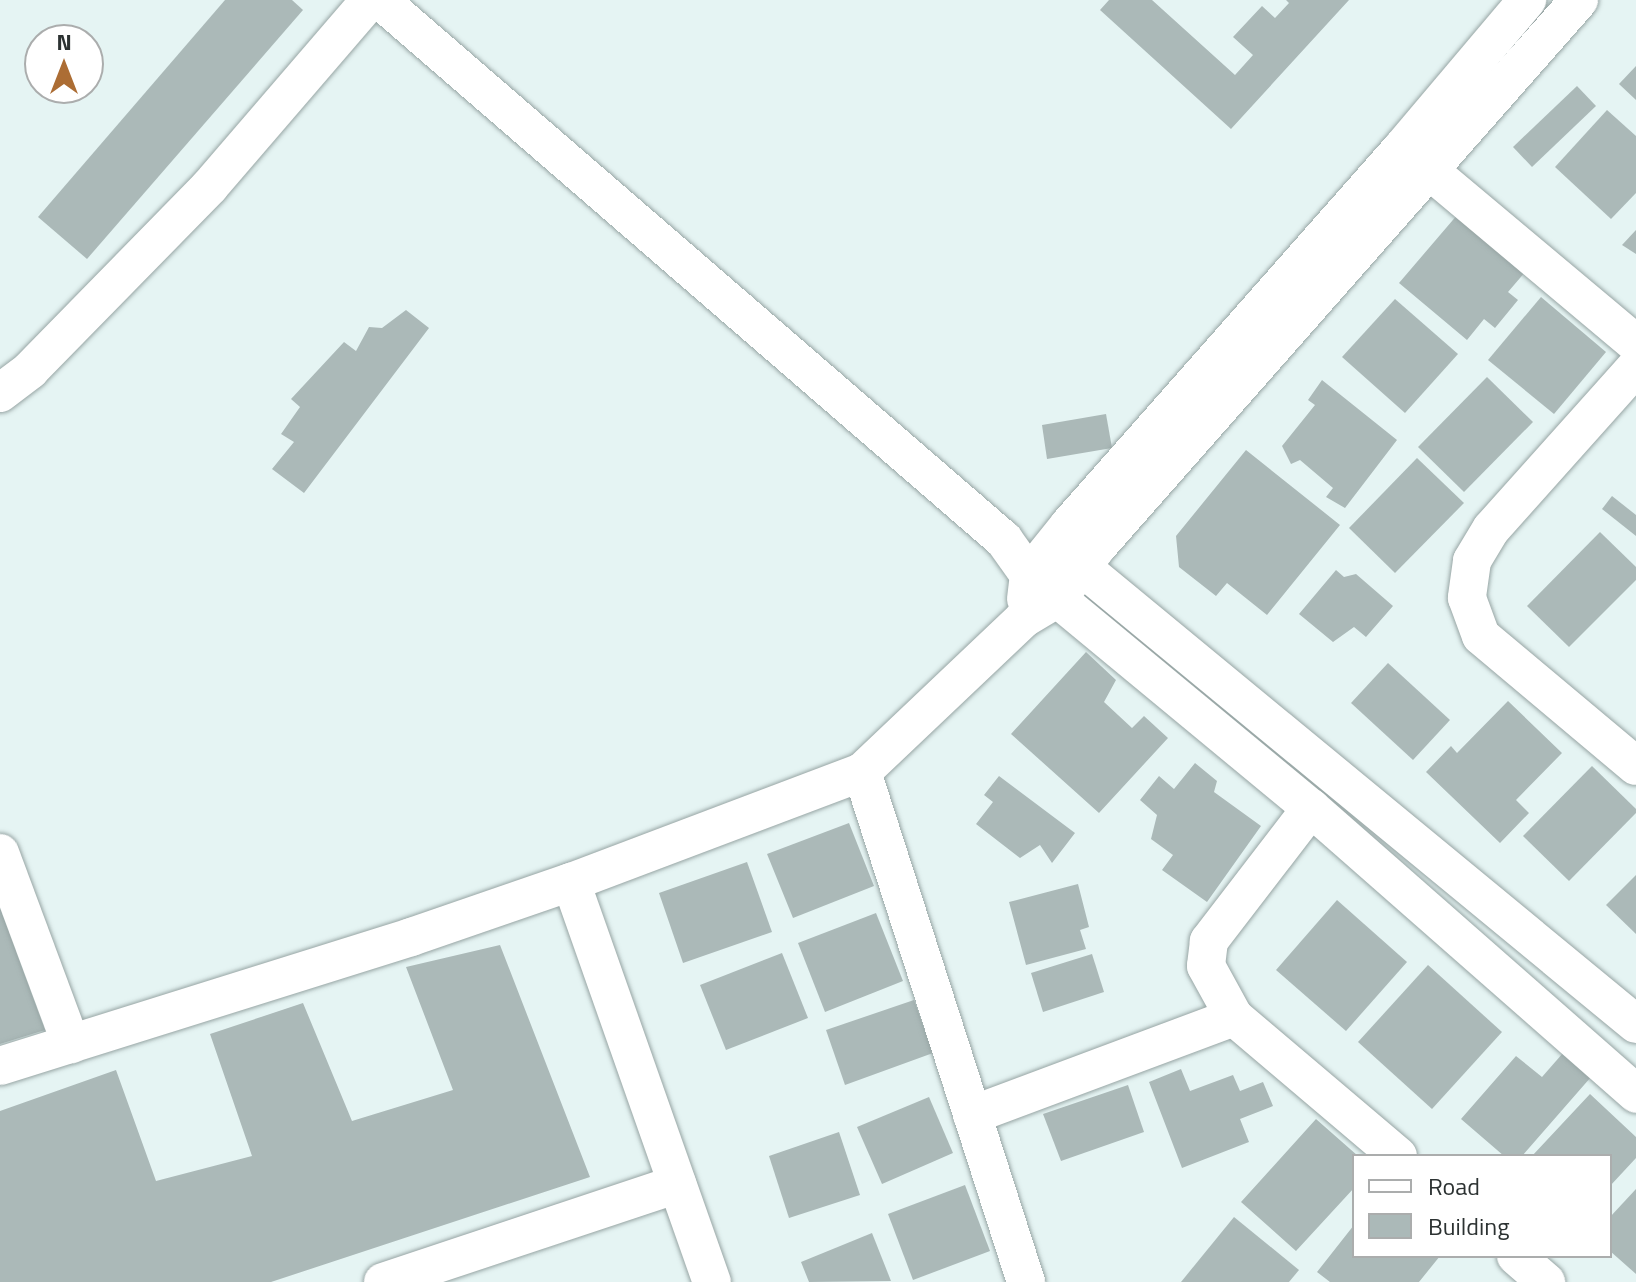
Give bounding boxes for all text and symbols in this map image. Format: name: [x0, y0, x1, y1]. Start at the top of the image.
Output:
north arrow: [24, 24, 104, 104]
text: N: [56, 25, 72, 59]
legend: [1352, 1154, 1612, 1258]
text: Road: [1428, 1168, 1480, 1204]
text: Building: [1428, 1208, 1510, 1244]

